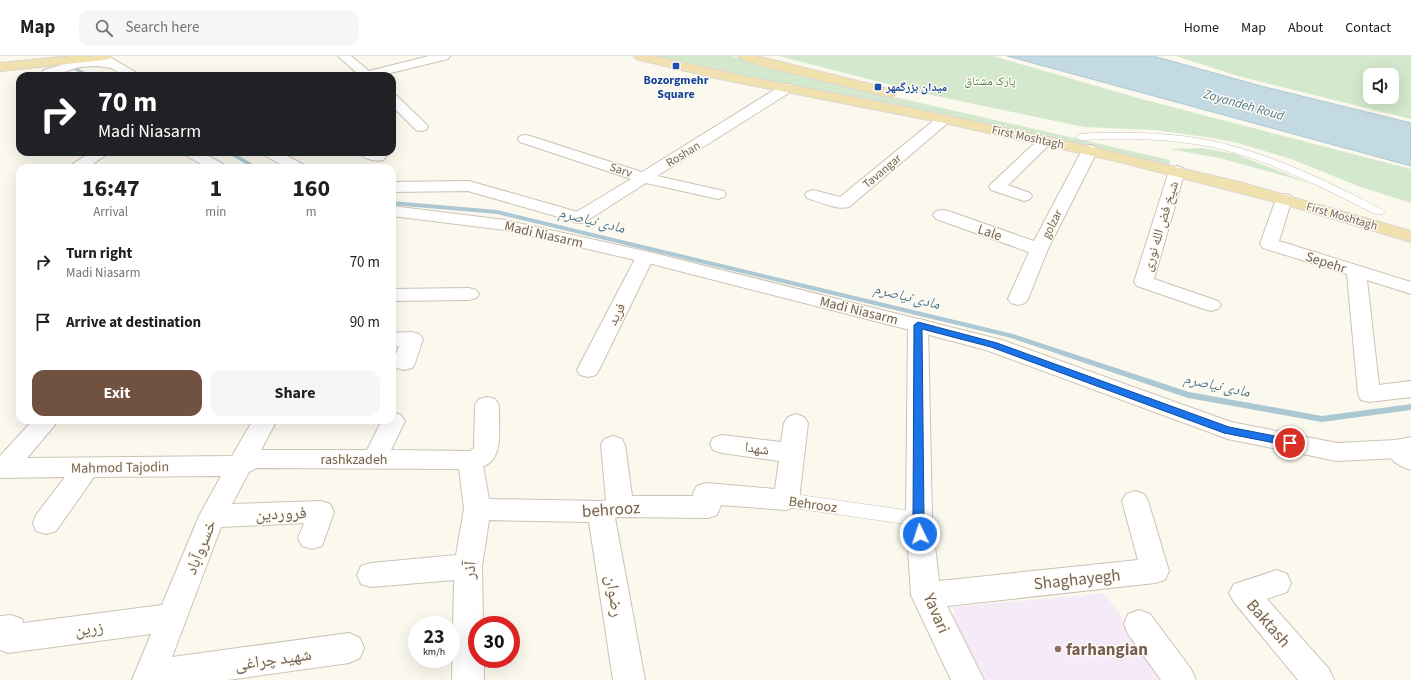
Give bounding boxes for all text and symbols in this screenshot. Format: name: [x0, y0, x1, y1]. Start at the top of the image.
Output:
search box: [79, 10, 359, 46]
text: Map: [20, 14, 55, 41]
icon: search: [93, 17, 115, 39]
text: Search here: [125, 17, 199, 38]
text: Home: [1184, 18, 1219, 38]
text: Map: [1241, 18, 1266, 38]
text: About: [1288, 18, 1323, 38]
text: Contact: [1345, 18, 1391, 38]
marker: Bozorgmehr Square: [671, 61, 681, 71]
map controls: [1363, 68, 1399, 104]
button: sound: [1363, 68, 1399, 104]
place label: Bozorgmehr Square: [643, 72, 709, 103]
park label: پارک مشتاق: [964, 73, 1016, 90]
place label: میدان بزرگمهر: [885, 79, 948, 96]
text: 70 m: [98, 82, 157, 122]
marker: میدان بزرگمهر: [873, 82, 883, 92]
water label: Zayandeh Roud: [1200, 85, 1287, 125]
icon: right: [32, 88, 84, 140]
text: Madi Niasarm: [98, 119, 201, 144]
street label: First Moshtagh: [990, 122, 1066, 153]
street label: Roshan: [663, 137, 704, 172]
street label: Tavangar: [859, 150, 906, 193]
street label: Sarv: [608, 159, 635, 182]
text: 16:47: [82, 171, 140, 206]
text: 1: [210, 171, 222, 206]
text: 160: [292, 171, 330, 206]
street label: شیخ فض الله نوری: [1138, 179, 1184, 274]
street label: First Moshtagh: [1304, 198, 1380, 235]
water label: مادی نیاصرم: [557, 202, 627, 239]
text: Arrival: [93, 203, 128, 221]
text: min: [205, 203, 226, 221]
text: m: [306, 203, 317, 221]
street label: golzar: [1038, 206, 1067, 242]
street label: Madi Niasarm: [502, 216, 585, 254]
street label: Lale: [975, 220, 1005, 246]
text: Turn right: [66, 243, 132, 264]
street label: Sepehr: [1303, 247, 1349, 279]
icon: right: [32, 251, 54, 273]
text: 70 m: [350, 252, 380, 273]
text: Madi Niasarm: [66, 264, 140, 282]
water label: مادی نیاصرم: [872, 278, 942, 315]
street label: Madi Niasarm: [817, 292, 900, 330]
street label: فرید: [603, 300, 631, 329]
icon: arrive: [32, 311, 54, 333]
text: Arrive at destination: [66, 312, 201, 333]
text: 90 m: [350, 312, 380, 333]
water label: مادی نیاصرم: [1182, 368, 1252, 403]
button: Exit: [32, 370, 202, 416]
button: Share: [210, 370, 380, 416]
pin: [1273, 426, 1307, 460]
icon: arrive: [1279, 432, 1301, 454]
street label: شهدا: [743, 437, 770, 461]
street label: rashkzadeh: [321, 450, 387, 470]
street label: Mahmod Tajodin: [71, 457, 169, 479]
street label: Behrooz: [787, 492, 838, 518]
street label: behrooz: [581, 496, 641, 524]
street label: فروردین: [255, 501, 307, 527]
position arrow: [899, 513, 941, 555]
street label: خسروآباد: [179, 516, 223, 578]
street label: آذر: [457, 560, 483, 581]
street label: Shaghayegh: [1032, 564, 1122, 596]
street label: رضوان: [599, 574, 629, 619]
street label: Yavari: [916, 589, 955, 637]
street label: Baktash: [1241, 594, 1296, 653]
street label: زرین: [73, 615, 105, 643]
speed limit sign: 30: [468, 616, 520, 668]
text: 23: [423, 623, 445, 651]
place label: farhangian: [1066, 638, 1148, 662]
street label: شهید چراغی: [233, 643, 313, 677]
marker: farhangian: [1053, 644, 1063, 654]
text: km/h: [423, 645, 445, 659]

